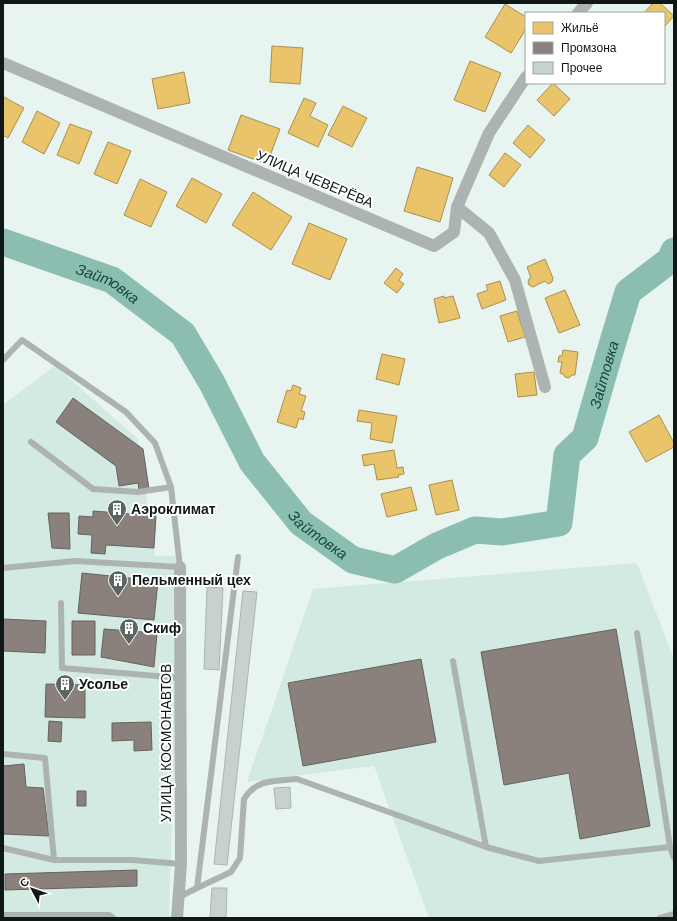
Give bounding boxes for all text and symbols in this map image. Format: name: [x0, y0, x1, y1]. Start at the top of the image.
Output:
legend: [525, 12, 665, 84]
text: Жильё: [561, 21, 599, 35]
text: Промзона: [561, 41, 617, 55]
text: Прочее: [561, 61, 603, 75]
street label: УЛИЦА ЧЕВЕРЁВА: [254, 147, 376, 211]
water label: Зайтовка: [74, 260, 143, 306]
water label: Зайтовка: [585, 339, 621, 410]
building icon: Аэроклимат: [106, 498, 128, 526]
place label: Аэроклимат: [131, 501, 216, 517]
water label: Зайтовка: [285, 507, 351, 562]
building icon: Пельменный цех: [107, 569, 129, 597]
place label: Пельменный цех: [132, 572, 251, 588]
building icon: Скиф: [118, 617, 140, 645]
place label: Скиф: [143, 620, 181, 636]
street label: УЛИЦА КОСМОНАВТОВ: [158, 664, 174, 822]
building icon: Усолье: [54, 673, 76, 701]
place label: Усолье: [79, 676, 128, 692]
north arrow: [12, 869, 52, 909]
text: С: [17, 875, 32, 889]

